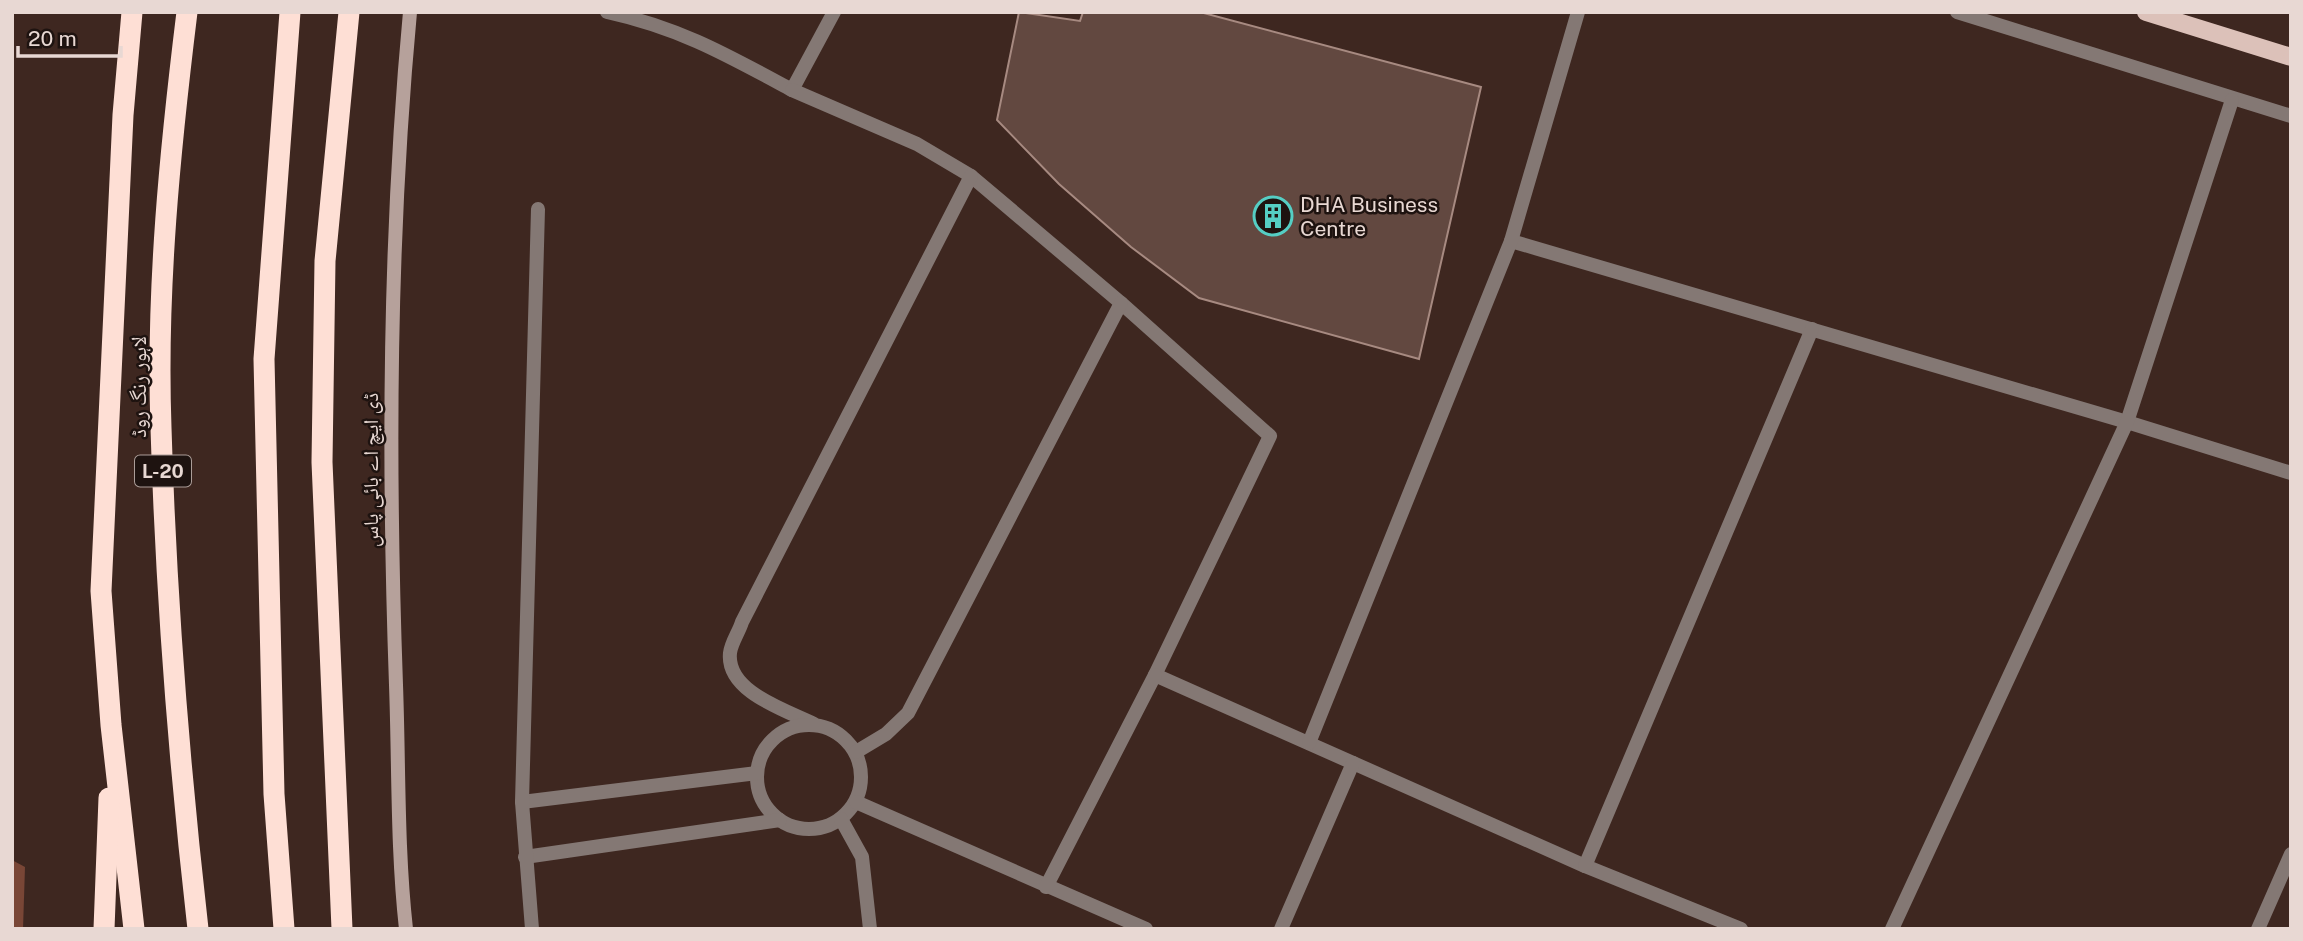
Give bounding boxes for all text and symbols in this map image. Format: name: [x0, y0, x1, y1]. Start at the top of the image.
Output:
scale bar: [18, 14, 121, 58]
text: 20 m: [28, 26, 77, 51]
place label: DHA Business Centre: [1300, 192, 1438, 241]
building icon: DHA Business Centre: [1252, 195, 1294, 237]
street label: لاہور رنگ روڈ: [126, 336, 151, 438]
street label: ڈی ایچ اے بائی پاس: [358, 393, 384, 547]
road number: L-20: [135, 456, 191, 486]

